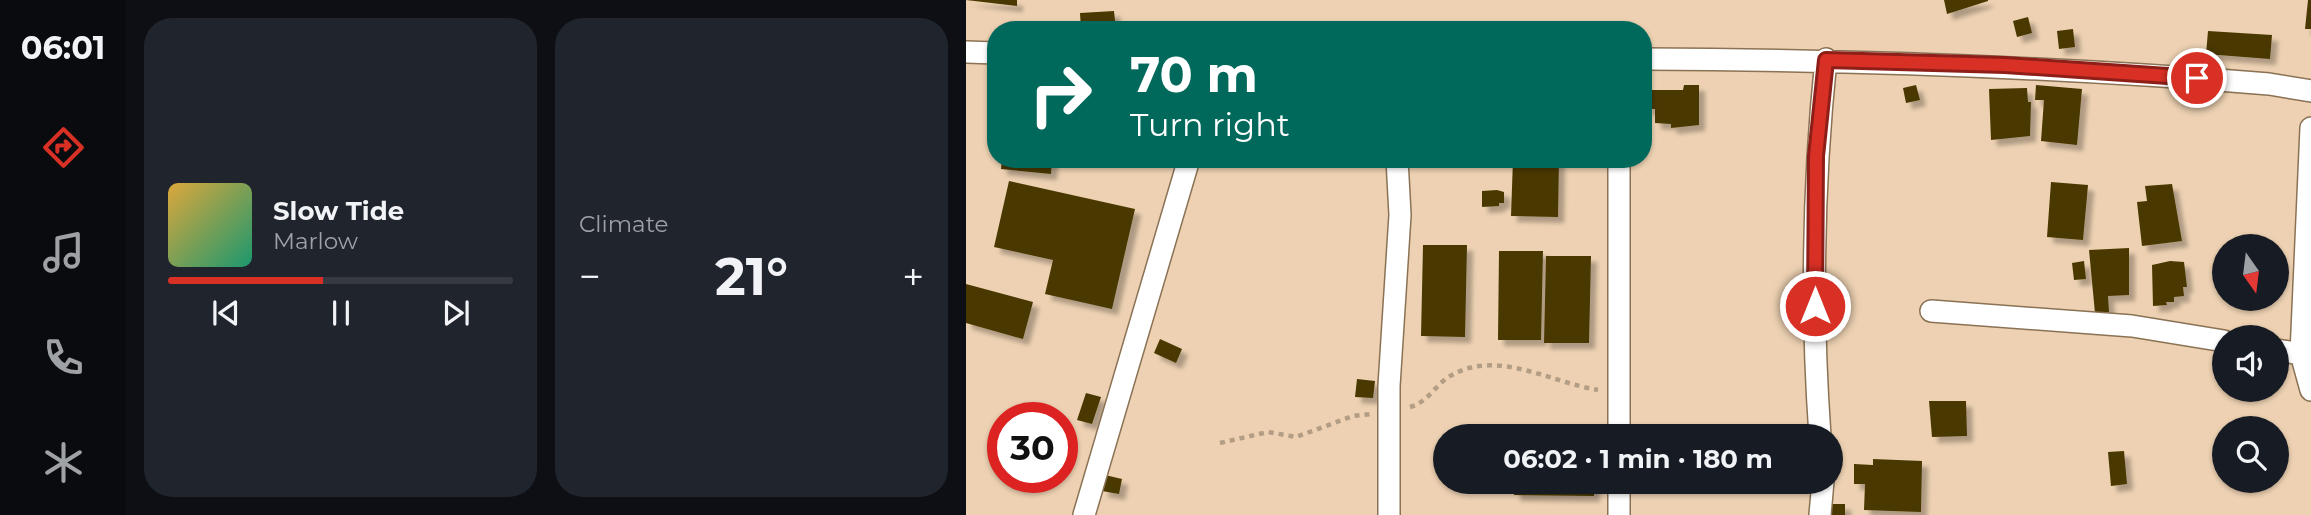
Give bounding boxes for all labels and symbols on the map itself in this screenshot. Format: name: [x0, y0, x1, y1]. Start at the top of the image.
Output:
pin: [2167, 48, 2227, 108]
north arrow: [2212, 234, 2289, 312]
position arrow: [1778, 269, 1852, 343]
speed limit sign: 30: [987, 402, 1078, 493]

